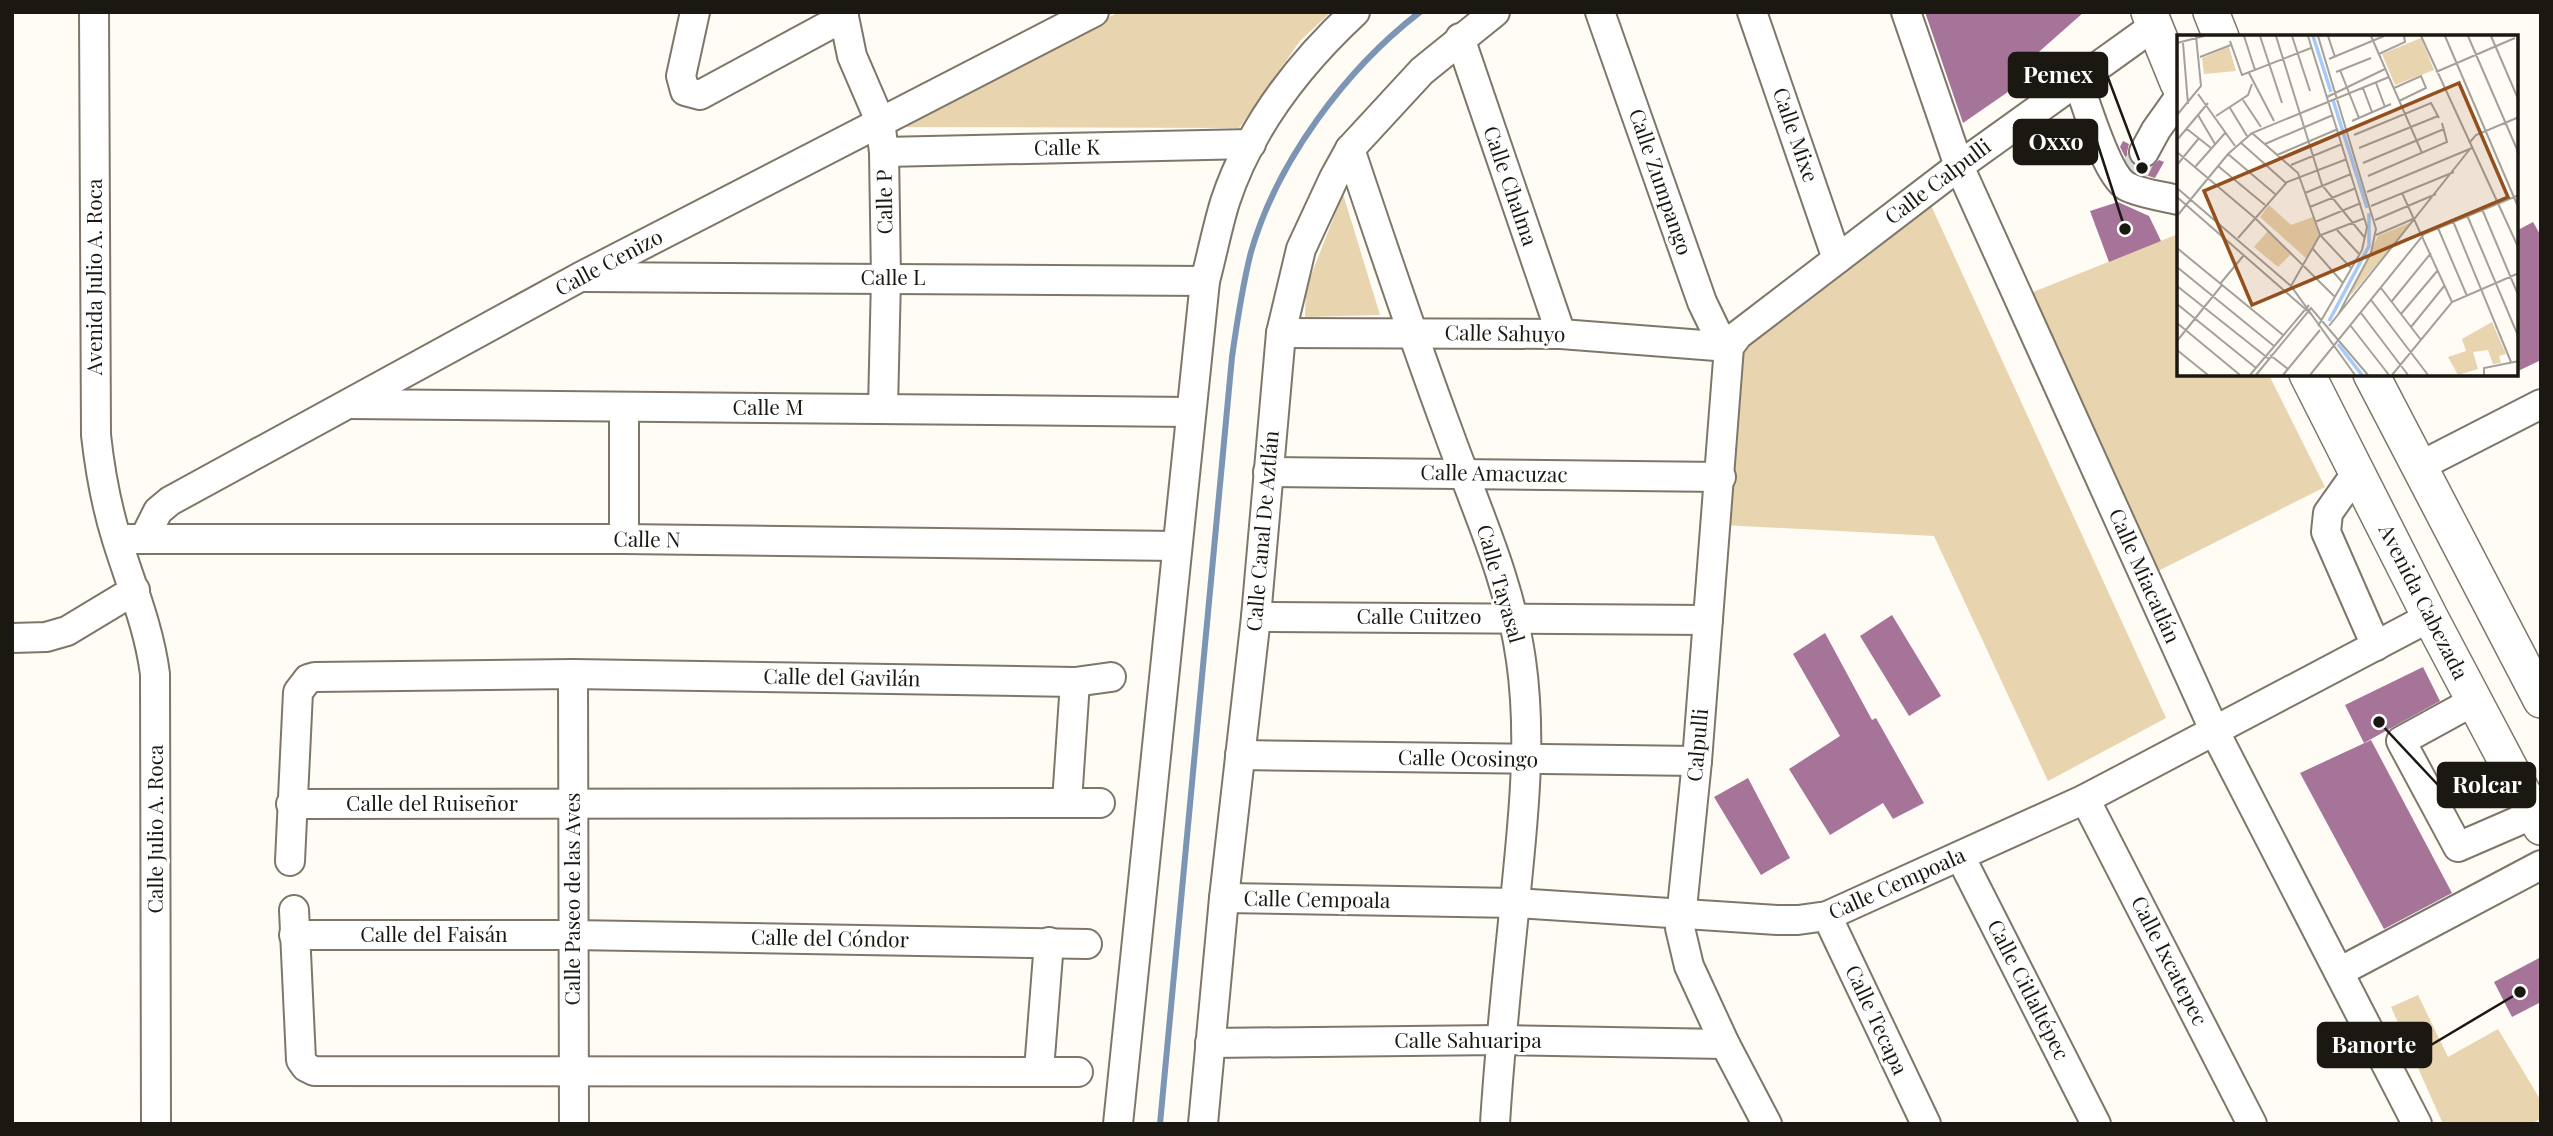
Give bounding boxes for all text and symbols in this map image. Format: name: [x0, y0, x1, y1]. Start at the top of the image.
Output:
inset map: [2177, 35, 2518, 376]
callout: Pemex: [2009, 53, 2107, 97]
text: Pemex: [2023, 58, 2094, 89]
street label: Calle Mixe: [1768, 83, 1826, 185]
street label: Calle Zumpango: [1624, 104, 1700, 258]
callout: Oxxo: [2014, 120, 2097, 164]
street label: Calle Chalma: [1478, 122, 1546, 249]
text: Oxxo: [2028, 125, 2084, 156]
street label: Calle K: [1034, 131, 1101, 161]
street label: Calle Calpulli: [1878, 131, 1996, 230]
street label: Calle P: [868, 169, 898, 235]
street label: Avenida Julio A. Roca: [79, 178, 107, 376]
street label: Calle Cenizo: [549, 221, 667, 301]
street label: Calle L: [861, 262, 925, 290]
street label: Calle Sahuyo: [1444, 317, 1566, 347]
street label: Calle M: [733, 392, 803, 420]
street label: Calle Canal De Aztlán: [1238, 429, 1284, 633]
street label: Calle Amacuzac: [1420, 457, 1568, 487]
street label: Calle Miacatlán: [2104, 503, 2188, 647]
street label: Avenida Cabezada: [2373, 518, 2476, 684]
street label: Calle Tayasal: [1472, 521, 1532, 646]
street label: Calle N: [613, 523, 681, 553]
street label: Calle Cuitzeo: [1357, 601, 1481, 629]
street label: Calle del Gavilán: [763, 661, 921, 691]
street label: Calpulli: [1679, 707, 1713, 783]
street label: Calle Ocosingo: [1398, 742, 1538, 772]
street label: Calle Julio A. Roca: [140, 744, 168, 914]
callout: Rolcar: [2438, 763, 2535, 807]
text: Rolcar: [2452, 768, 2522, 799]
street label: Calle del Ruiseñor: [346, 788, 519, 816]
street label: Calle Paseo de las Aves: [557, 792, 585, 1006]
street label: Calle Cempoala: [1823, 839, 1969, 925]
street label: Calle Cempoala: [1243, 883, 1391, 913]
street label: Calle Ixcatepec: [2126, 890, 2215, 1030]
street label: Calle Citlaltépec: [1982, 914, 2077, 1064]
street label: Calle del Faisán: [360, 919, 508, 947]
street label: Calle del Cóndor: [751, 922, 910, 952]
street label: Calle Tecapa: [1840, 960, 1916, 1079]
callout: Banorte: [2318, 1023, 2431, 1067]
street label: Calle Sahuaripa: [1394, 1025, 1542, 1053]
text: Banorte: [2332, 1028, 2416, 1059]

